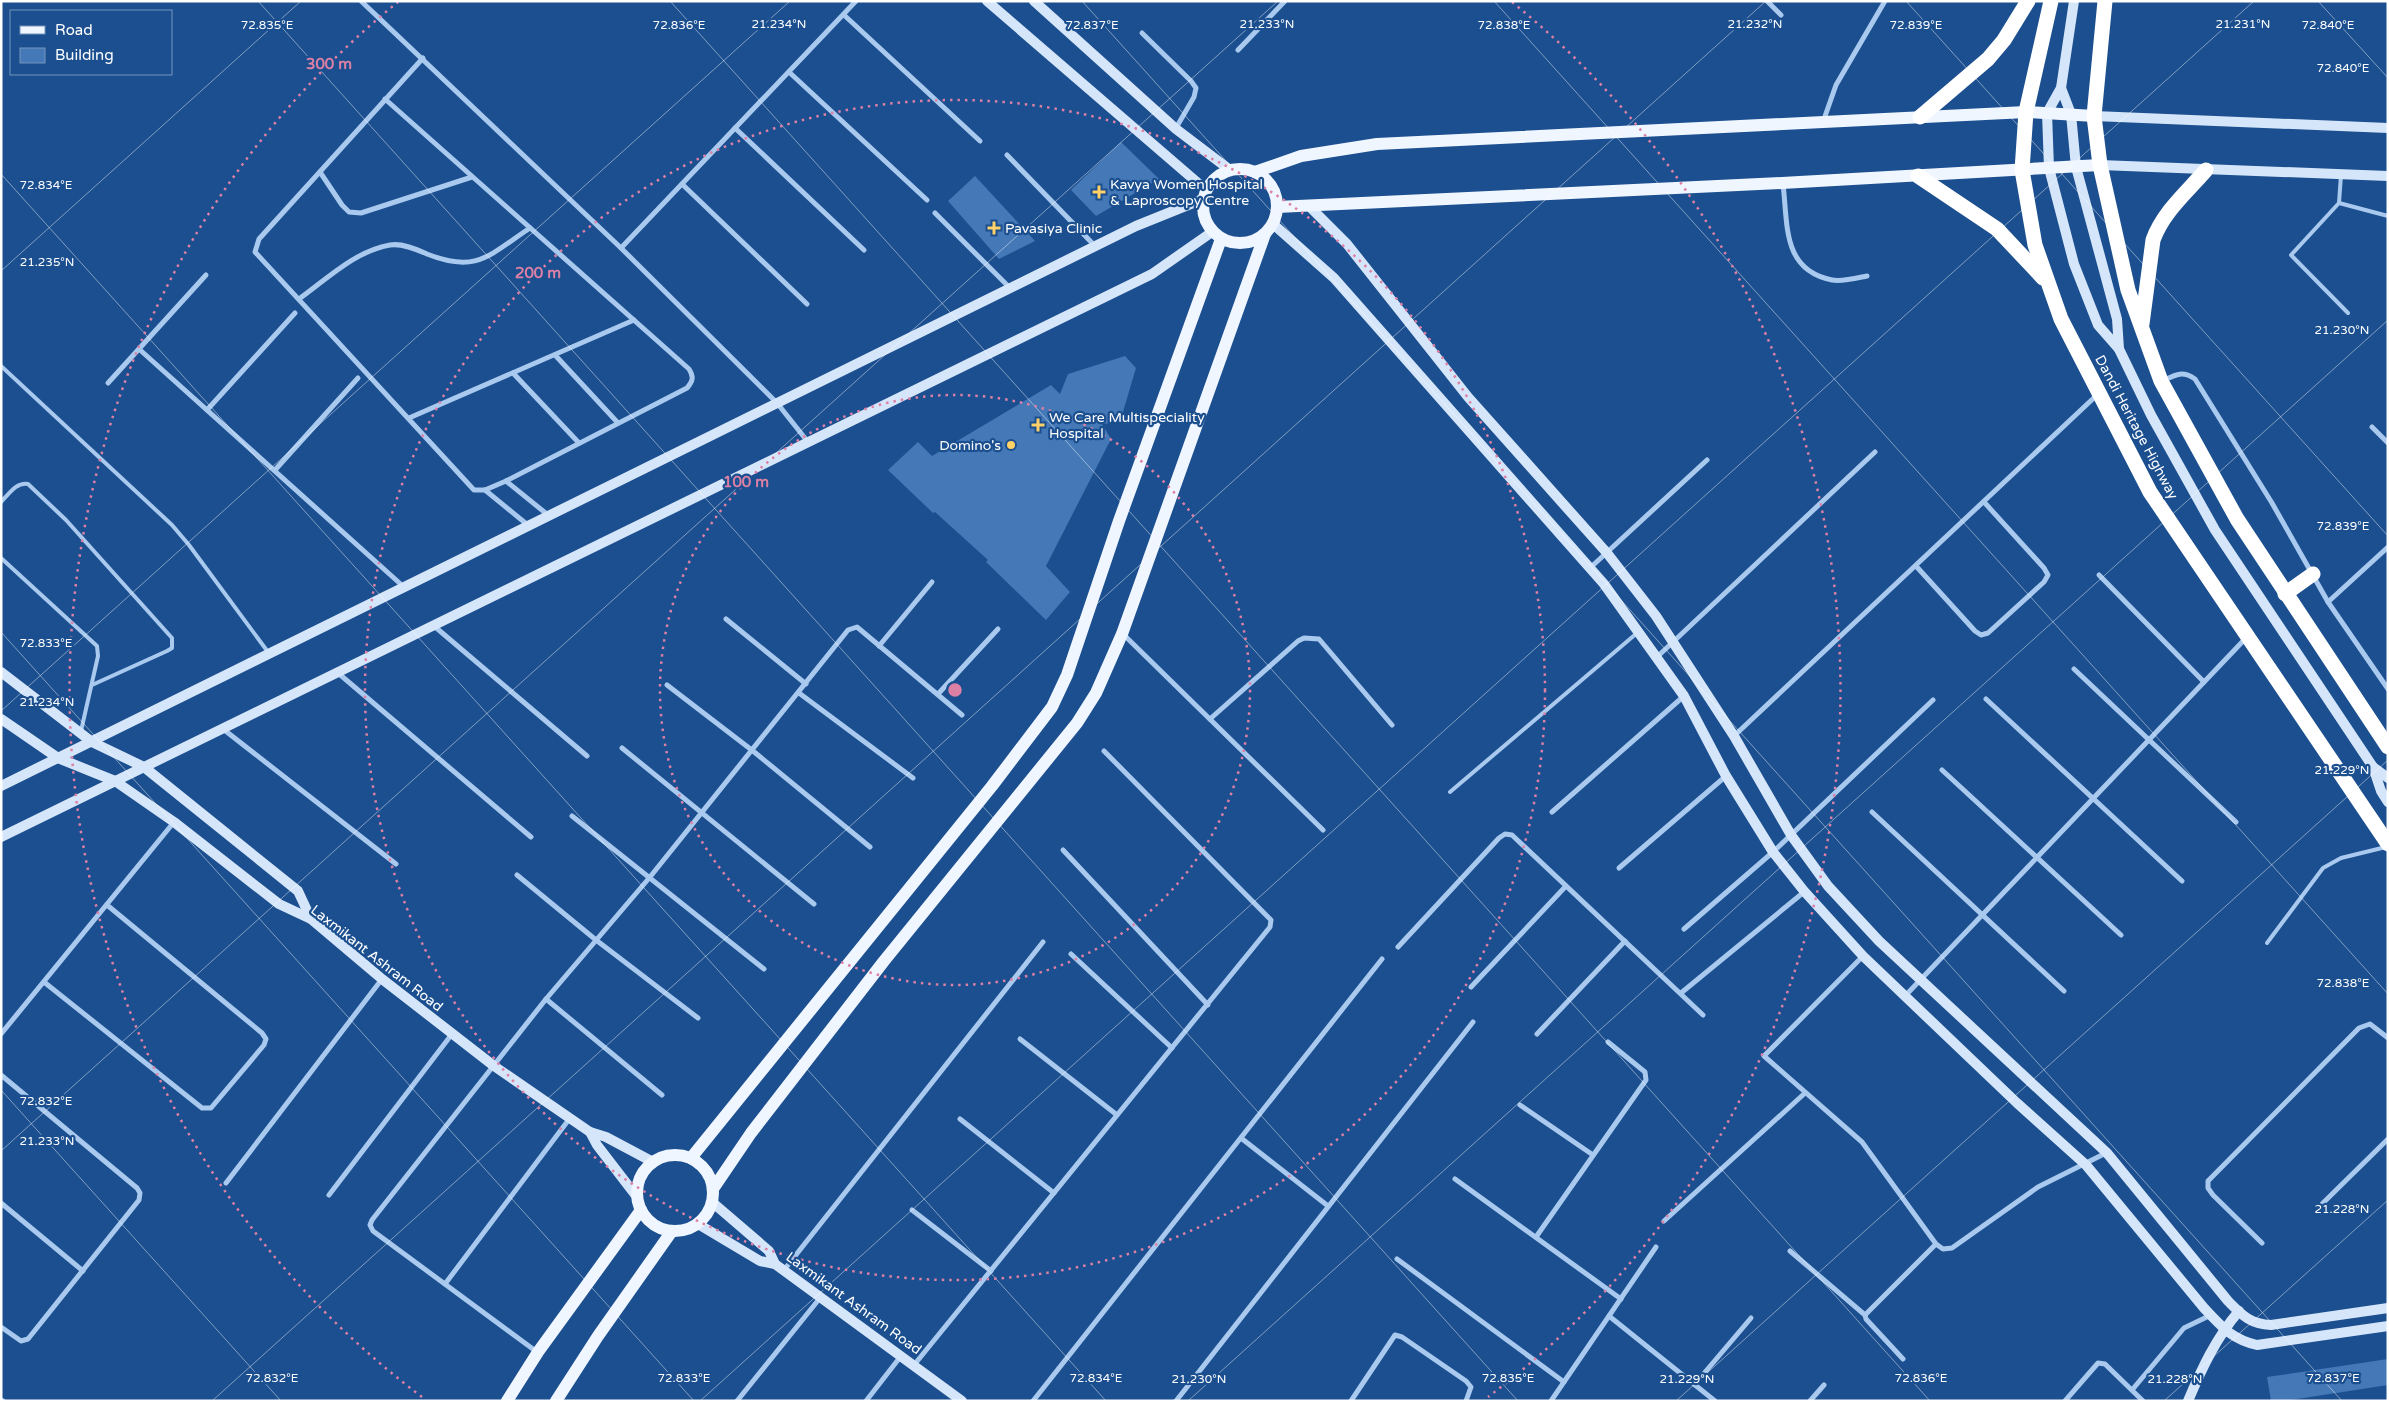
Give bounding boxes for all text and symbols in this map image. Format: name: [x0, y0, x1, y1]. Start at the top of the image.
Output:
legend: [10, 10, 172, 75]
text: 21.234°N: [752, 17, 806, 31]
text: 21.233°N: [1240, 17, 1294, 31]
text: 21.232°N: [1728, 17, 1782, 31]
text: 21.231°N: [2216, 17, 2270, 31]
text: 72.835°E: [241, 18, 294, 32]
text: 72.836°E: [653, 18, 706, 32]
text: 72.837°E: [1065, 18, 1119, 32]
text: 72.838°E: [1478, 18, 1531, 32]
text: 72.839°E: [1890, 18, 1943, 32]
text: 72.840°E: [2302, 18, 2355, 32]
text: Road: [55, 21, 93, 39]
text: Building: [55, 46, 114, 64]
text: 300 m: [306, 55, 352, 73]
text: 72.840°E: [2317, 61, 2370, 75]
place label: Kavya Women Hospital & Laproscopy Centre: [1110, 176, 1263, 209]
text: 72.834°E: [20, 178, 73, 192]
marker: Kavya Women Hospital & Laproscopy Centre: [1092, 185, 1106, 199]
place label: Pavasiya Clinic: [1005, 220, 1102, 237]
marker: Pavasiya Clinic: [987, 221, 1001, 235]
text: 21.235°N: [20, 255, 74, 269]
text: 200 m: [515, 264, 561, 282]
text: 21.230°N: [2315, 323, 2369, 337]
street label: Dandi Heritage Highway: [2091, 352, 2182, 503]
place label: We Care Multispeciality Hospital: [1049, 409, 1205, 442]
marker: We Care Multispeciality Hospital: [1031, 418, 1045, 432]
place label: Domino's: [939, 437, 1001, 454]
marker: Domino's: [1005, 439, 1017, 451]
text: 100 m: [723, 473, 769, 491]
text: 72.839°E: [2317, 519, 2370, 533]
text: 72.833°E: [20, 636, 73, 650]
centre of rings: [946, 681, 964, 699]
text: 21.234°N: [20, 695, 74, 709]
text: 21.229°N: [2315, 763, 2369, 777]
street label: Laxmikant Ashram Road: [307, 901, 446, 1015]
text: 72.838°E: [2317, 976, 2370, 990]
text: 72.832°E: [20, 1094, 73, 1108]
text: 21.233°N: [20, 1134, 74, 1148]
text: 21.228°N: [2315, 1202, 2369, 1216]
street label: Laxmikant Ashram Road: [783, 1249, 925, 1358]
text: 72.832°E: [246, 1371, 299, 1385]
text: 72.833°E: [658, 1371, 711, 1385]
text: 72.834°E: [1070, 1371, 1123, 1385]
text: 72.835°E: [1482, 1371, 1535, 1385]
text: 72.836°E: [1895, 1371, 1948, 1385]
text: 72.837°E: [2306, 1371, 2360, 1385]
text: 21.230°N: [1172, 1372, 1226, 1386]
text: 21.229°N: [1660, 1372, 1714, 1386]
text: 21.228°N: [2148, 1372, 2202, 1386]

